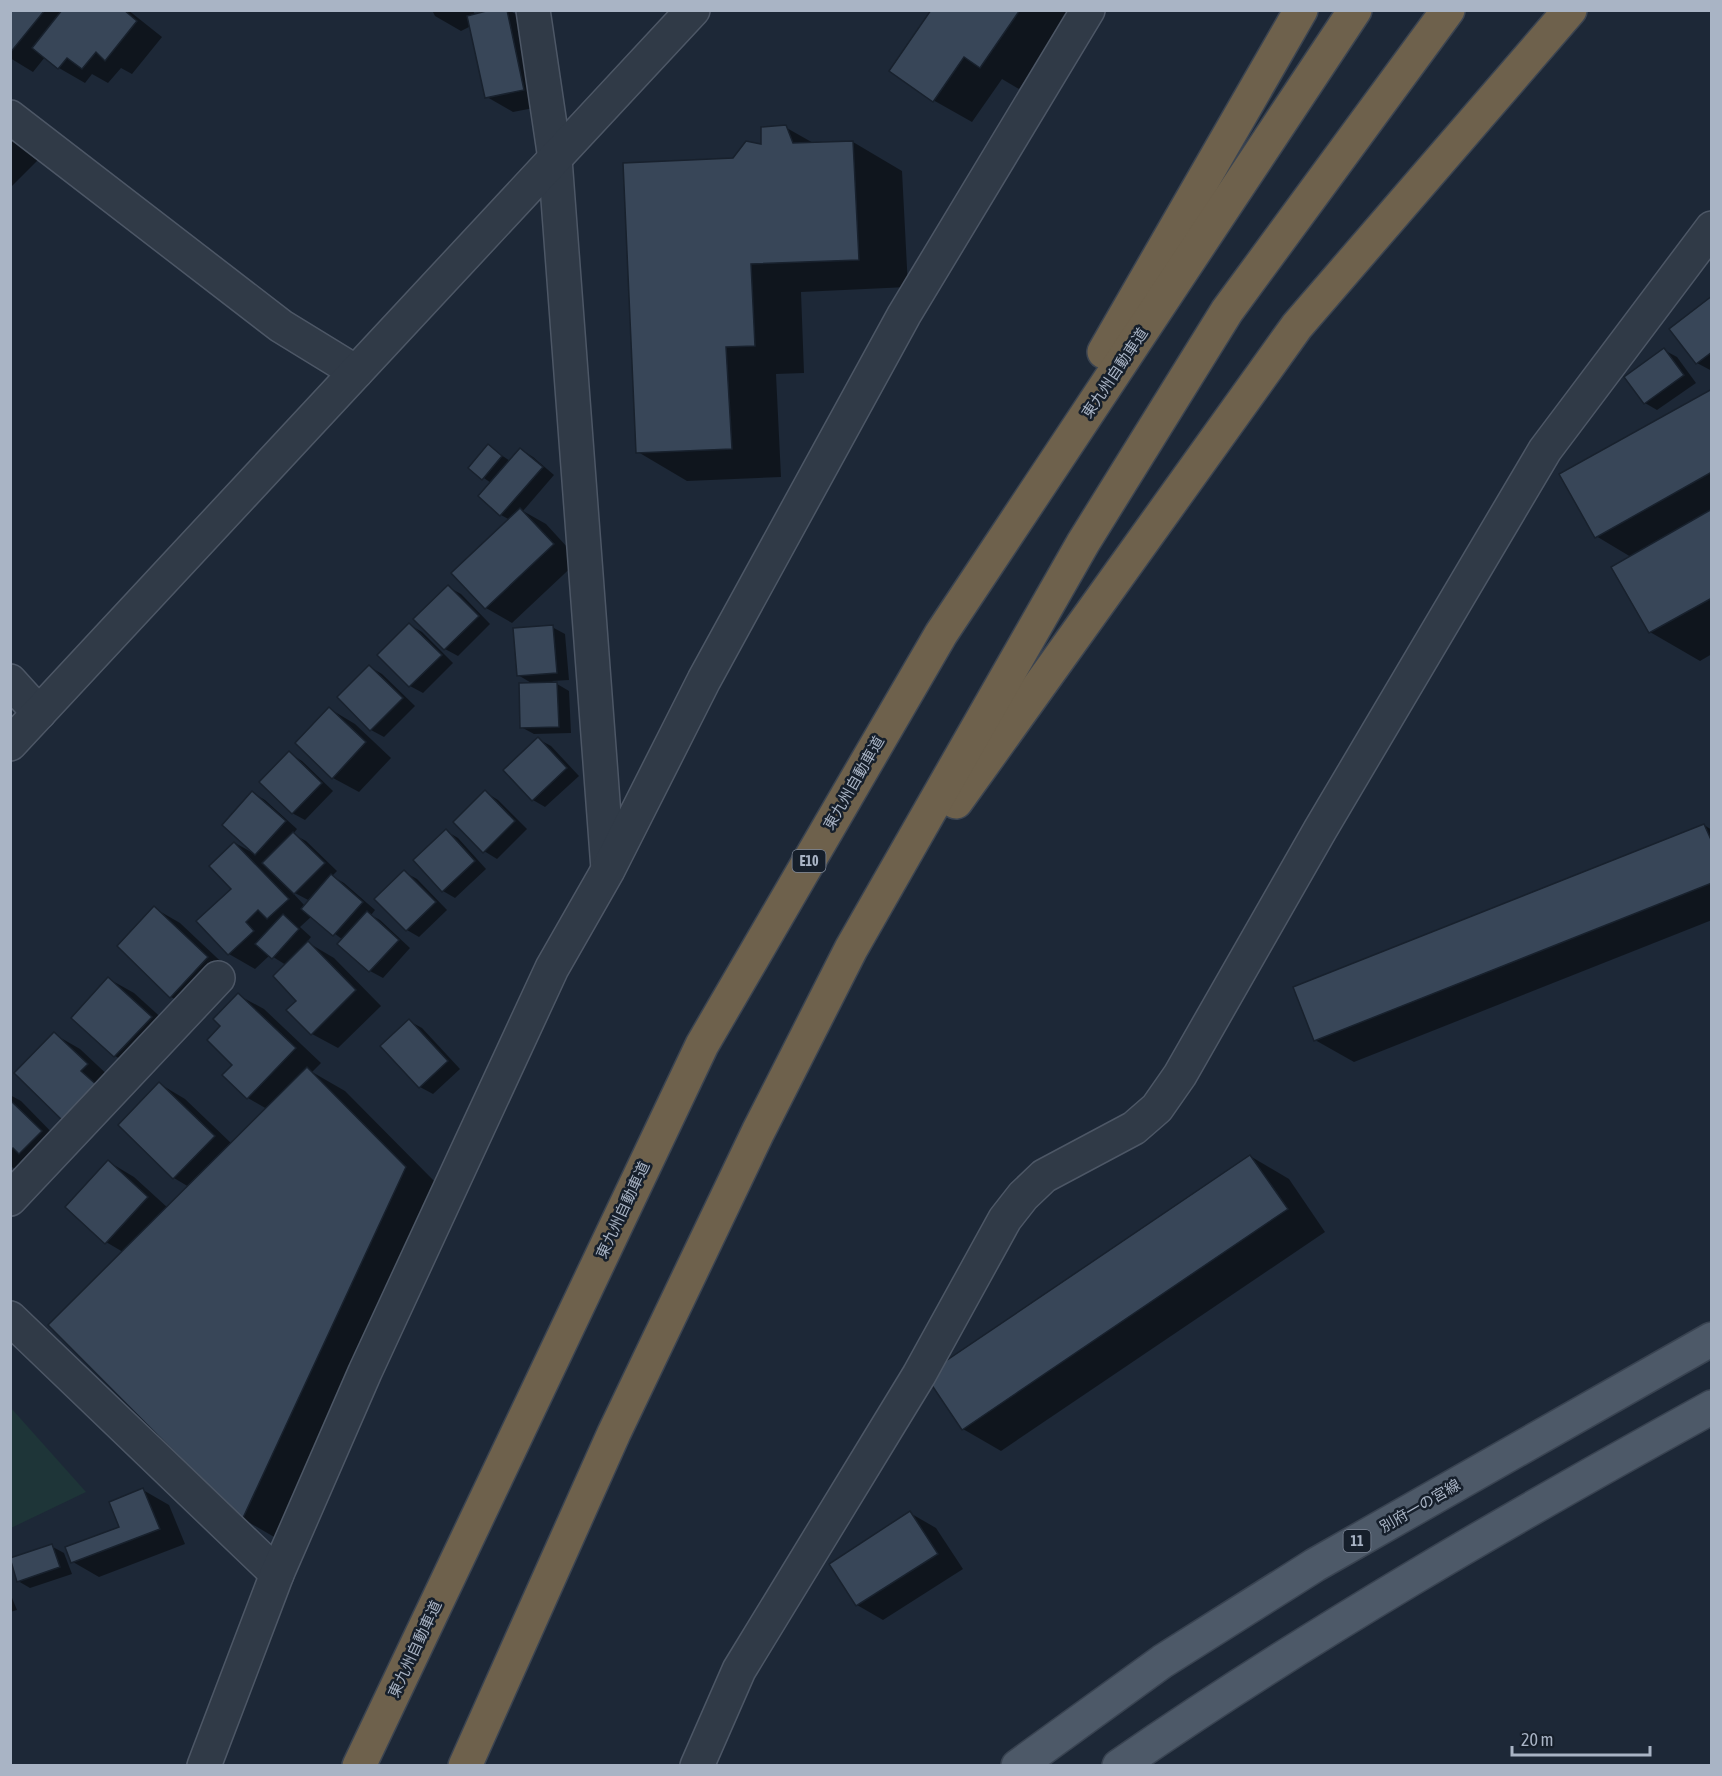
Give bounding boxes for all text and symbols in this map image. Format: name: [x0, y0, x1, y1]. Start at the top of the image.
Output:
street label: 東九州自動車道: [1078, 324, 1151, 421]
street label: 東九州自動車道: [820, 733, 887, 832]
road number: E10: [792, 850, 826, 872]
street label: 東九州自動車道: [593, 1159, 652, 1261]
street label: 別府一の宮線: [1377, 1476, 1463, 1535]
road number: 11: [1344, 1530, 1370, 1552]
street label: 東九州自動車道: [385, 1598, 444, 1700]
scale bar: [1512, 1719, 1650, 1757]
text: 20 m: [1521, 1729, 1553, 1750]

